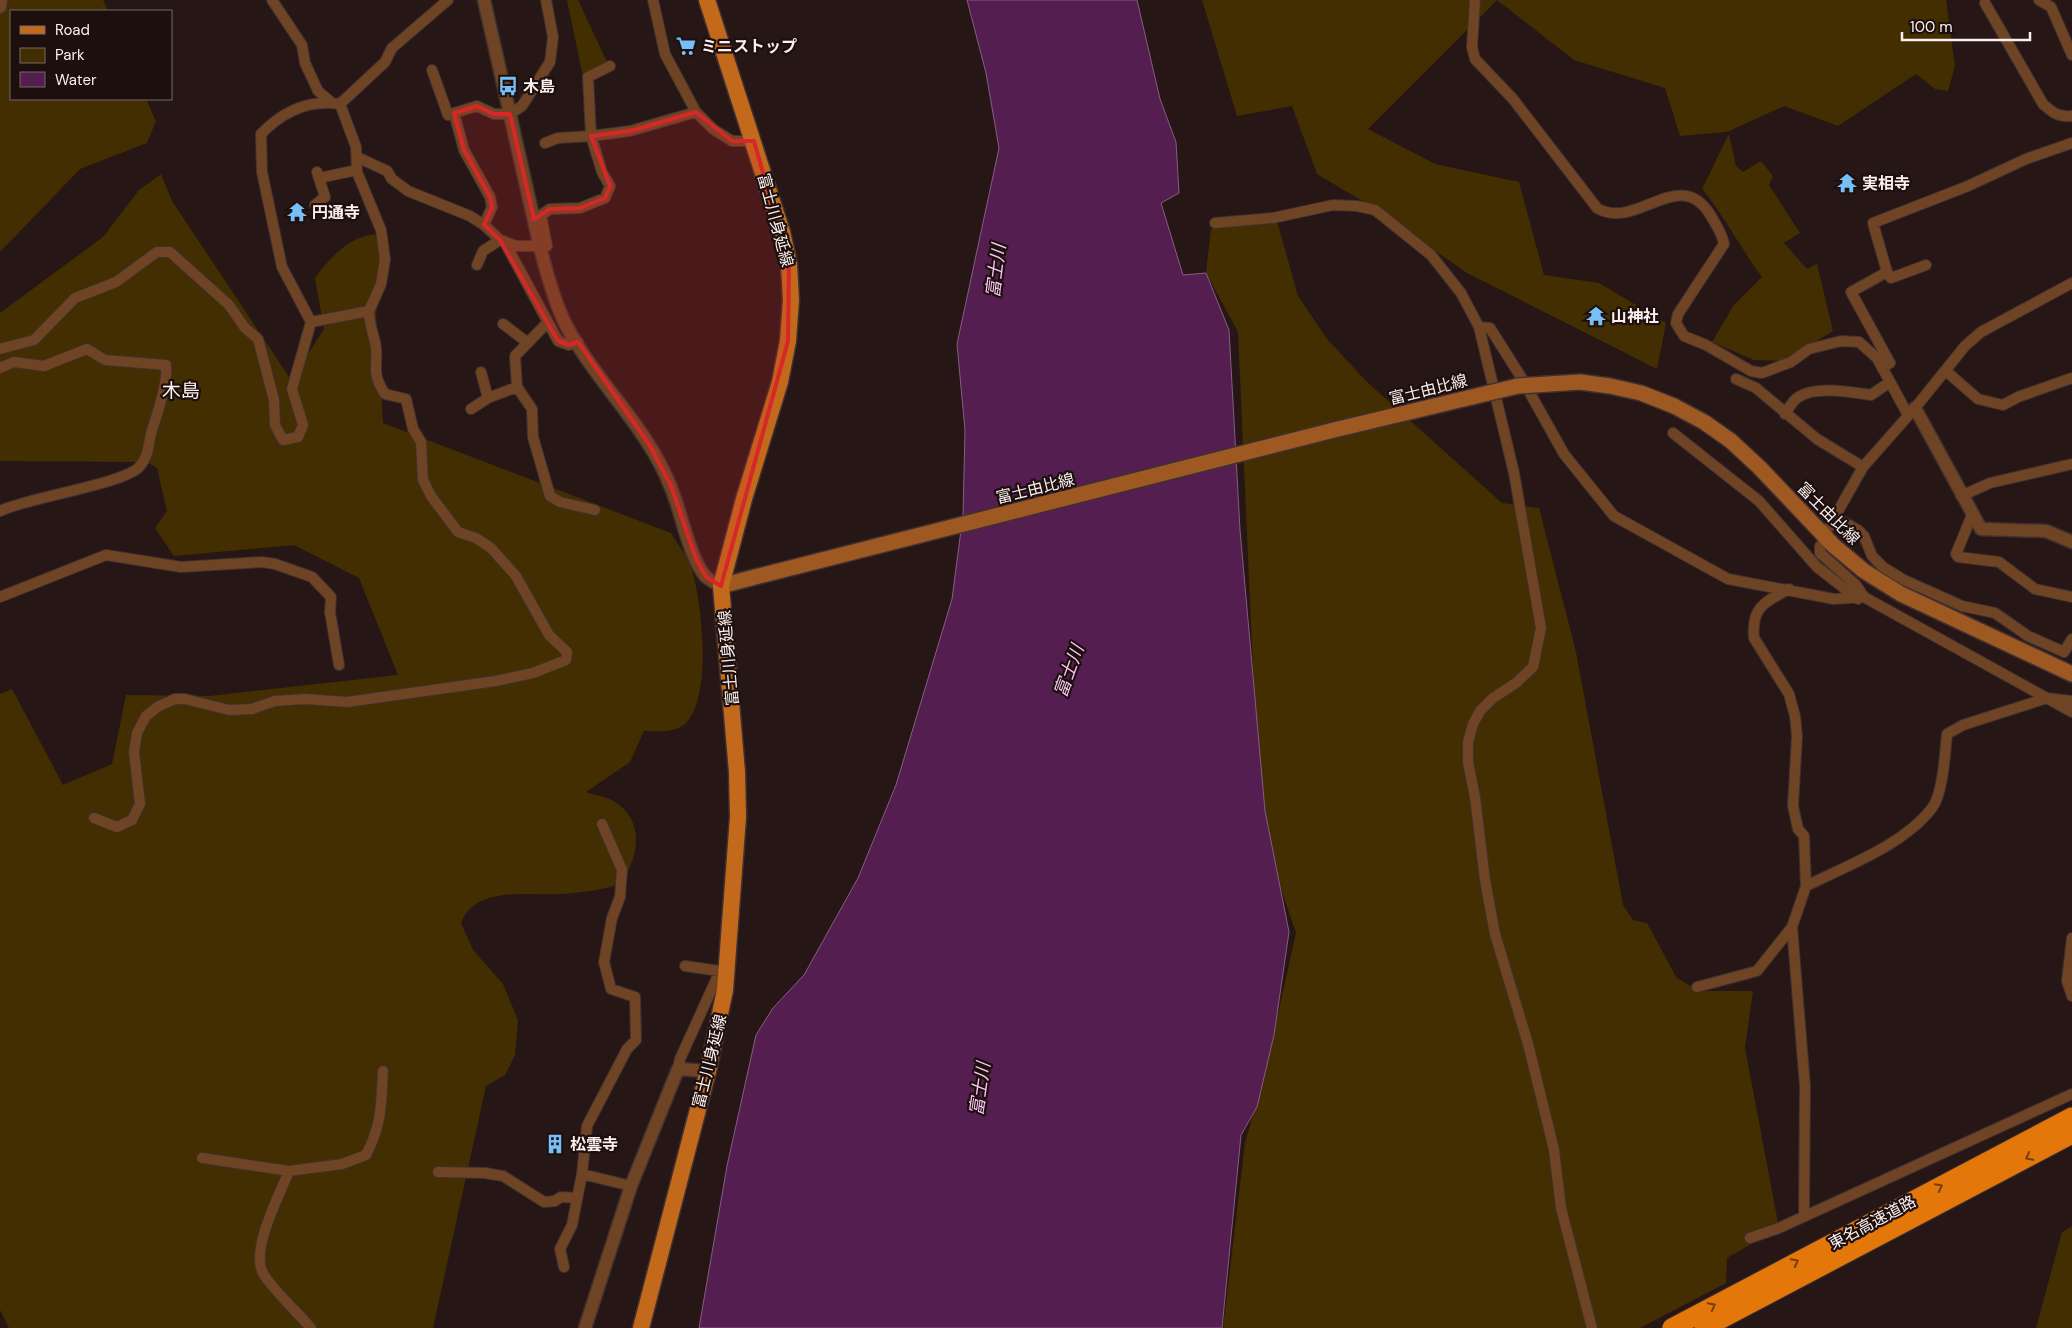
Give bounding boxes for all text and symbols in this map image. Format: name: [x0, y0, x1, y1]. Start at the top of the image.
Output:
legend: [10, 10, 172, 100]
scale bar: [1902, 10, 2030, 42]
text: 100 m: [1910, 17, 1953, 37]
text: Road: [55, 20, 90, 40]
supermarket icon: ミニストップ: [675, 35, 697, 57]
place label: ミニストップ: [701, 36, 797, 57]
text: Park: [55, 45, 85, 65]
text: Water: [55, 70, 97, 90]
bus stop icon: 木島: [497, 75, 519, 97]
place label: 木島: [523, 76, 555, 97]
street label: 富士川身延線: [753, 171, 798, 269]
temple icon: 実相寺: [1836, 172, 1858, 194]
place label: 実相寺: [1862, 173, 1910, 194]
temple icon: 円通寺: [286, 201, 308, 223]
place label: 円通寺: [312, 202, 360, 223]
water label: 富士川: [981, 241, 1011, 299]
temple icon: 山神社: [1585, 305, 1607, 327]
place label: 山神社: [1611, 306, 1659, 327]
street label: 富士由比線: [1387, 370, 1469, 409]
district label: 木島: [162, 378, 200, 403]
street label: 富士由比線: [994, 469, 1076, 508]
street label: 富士由比線: [1793, 478, 1864, 549]
street label: 富士川身延線: [714, 609, 743, 707]
water label: 富士川: [1048, 640, 1090, 700]
street label: 富士川身延線: [688, 1012, 731, 1110]
water label: 富士川: [964, 1059, 996, 1117]
building icon: 松雲寺: [544, 1133, 566, 1155]
place label: 松雲寺: [570, 1134, 618, 1155]
one-way arrow: [2025, 1151, 2034, 1161]
one-way arrow: [1934, 1183, 1943, 1193]
street label: 東名高速道路: [1825, 1191, 1920, 1254]
one-way arrow: [1790, 1259, 1799, 1269]
one-way arrow: [1706, 1303, 1715, 1313]

